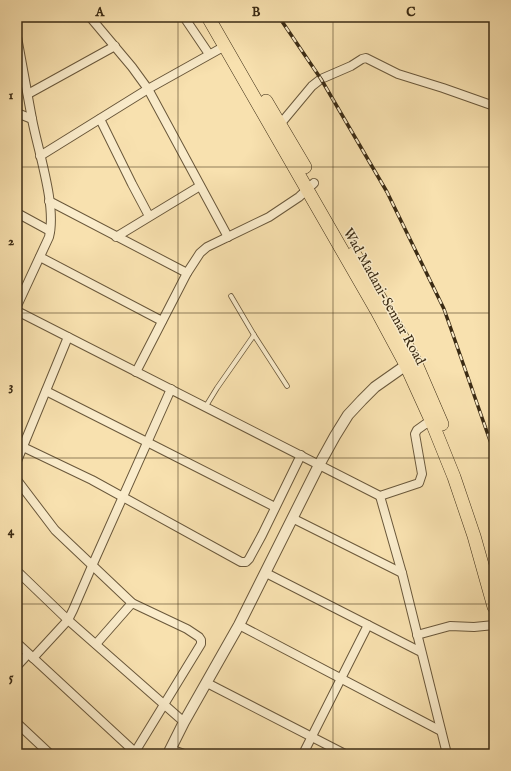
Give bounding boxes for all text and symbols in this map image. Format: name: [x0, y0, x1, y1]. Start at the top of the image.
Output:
text: A: [95, 4, 106, 21]
text: B: [252, 4, 261, 21]
text: C: [406, 4, 416, 21]
text: 1: [9, 87, 14, 104]
street label: Wad Madani-Sennar Road: [339, 225, 430, 369]
text: 2: [8, 233, 14, 250]
text: 3: [9, 378, 14, 395]
text: 4: [8, 523, 15, 540]
text: 5: [9, 669, 14, 686]

